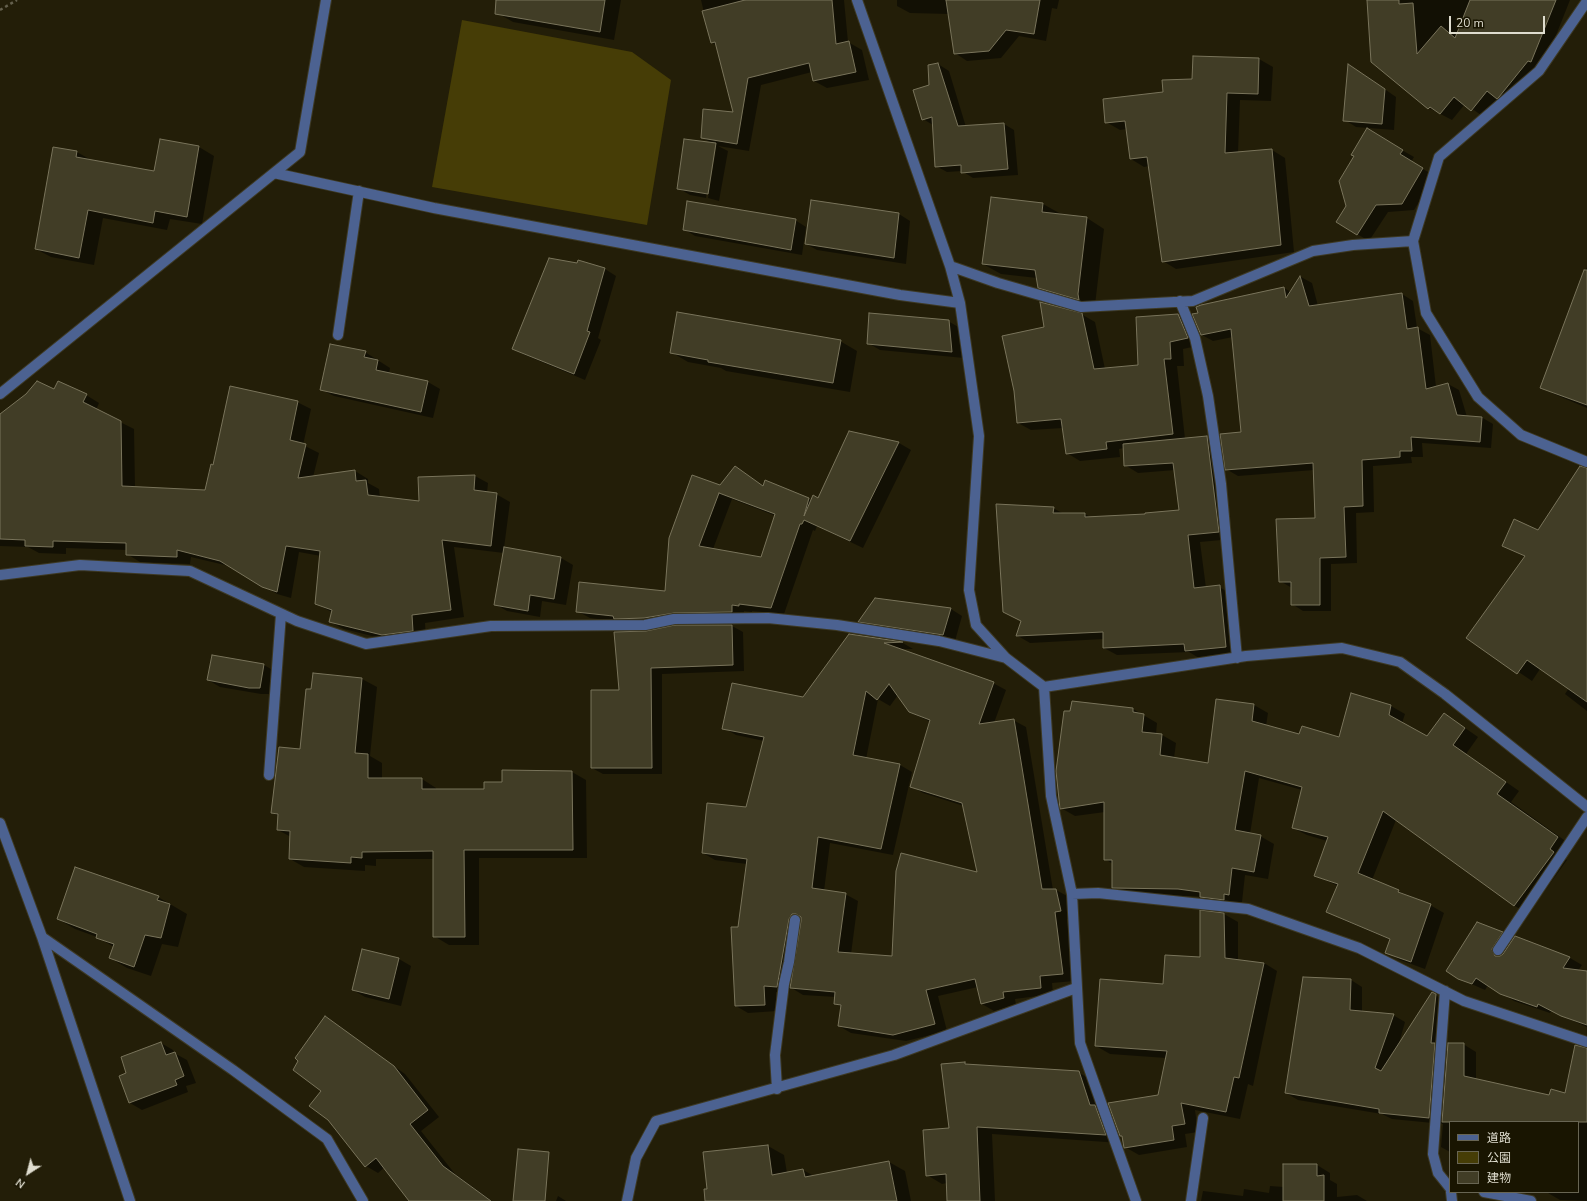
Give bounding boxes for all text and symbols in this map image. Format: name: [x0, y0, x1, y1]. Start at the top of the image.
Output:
scale bar: [1451, 8, 1547, 34]
text: 20 m: [1456, 15, 1484, 31]
legend: [1449, 1121, 1579, 1193]
text: 道路: [1487, 1130, 1511, 1146]
text: 公園: [1487, 1150, 1511, 1166]
north arrow: [8, 1153, 48, 1193]
text: 建物: [1487, 1170, 1511, 1186]
text: N: [13, 1175, 28, 1192]

